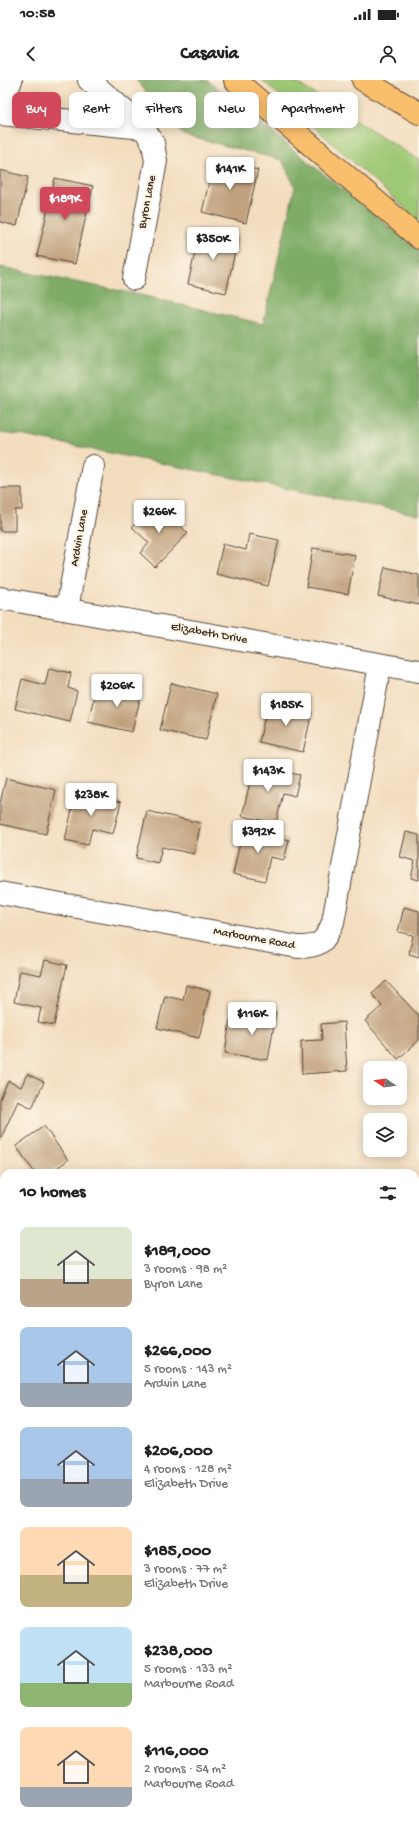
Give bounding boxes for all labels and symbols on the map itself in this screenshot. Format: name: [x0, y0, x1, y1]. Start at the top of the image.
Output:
pin: $141K: [202, 157, 258, 191]
street label: Byron Lane: [136, 173, 160, 231]
pin: $189K: [37, 187, 93, 221]
pin: $350K: [185, 227, 241, 261]
pin: $266K: [131, 500, 187, 534]
street label: Ardvin Lane: [68, 508, 92, 568]
street label: Elizabeth Drive: [170, 620, 249, 648]
pin: $206K: [89, 674, 145, 708]
pin: $185K: [258, 693, 314, 727]
pin: $143K: [240, 759, 296, 793]
pin: $238K: [63, 783, 119, 817]
pin: $392K: [230, 820, 286, 854]
street label: Marbourne Road: [212, 925, 297, 953]
pin: $116K: [224, 1002, 280, 1036]
north arrow: [363, 1061, 407, 1105]

